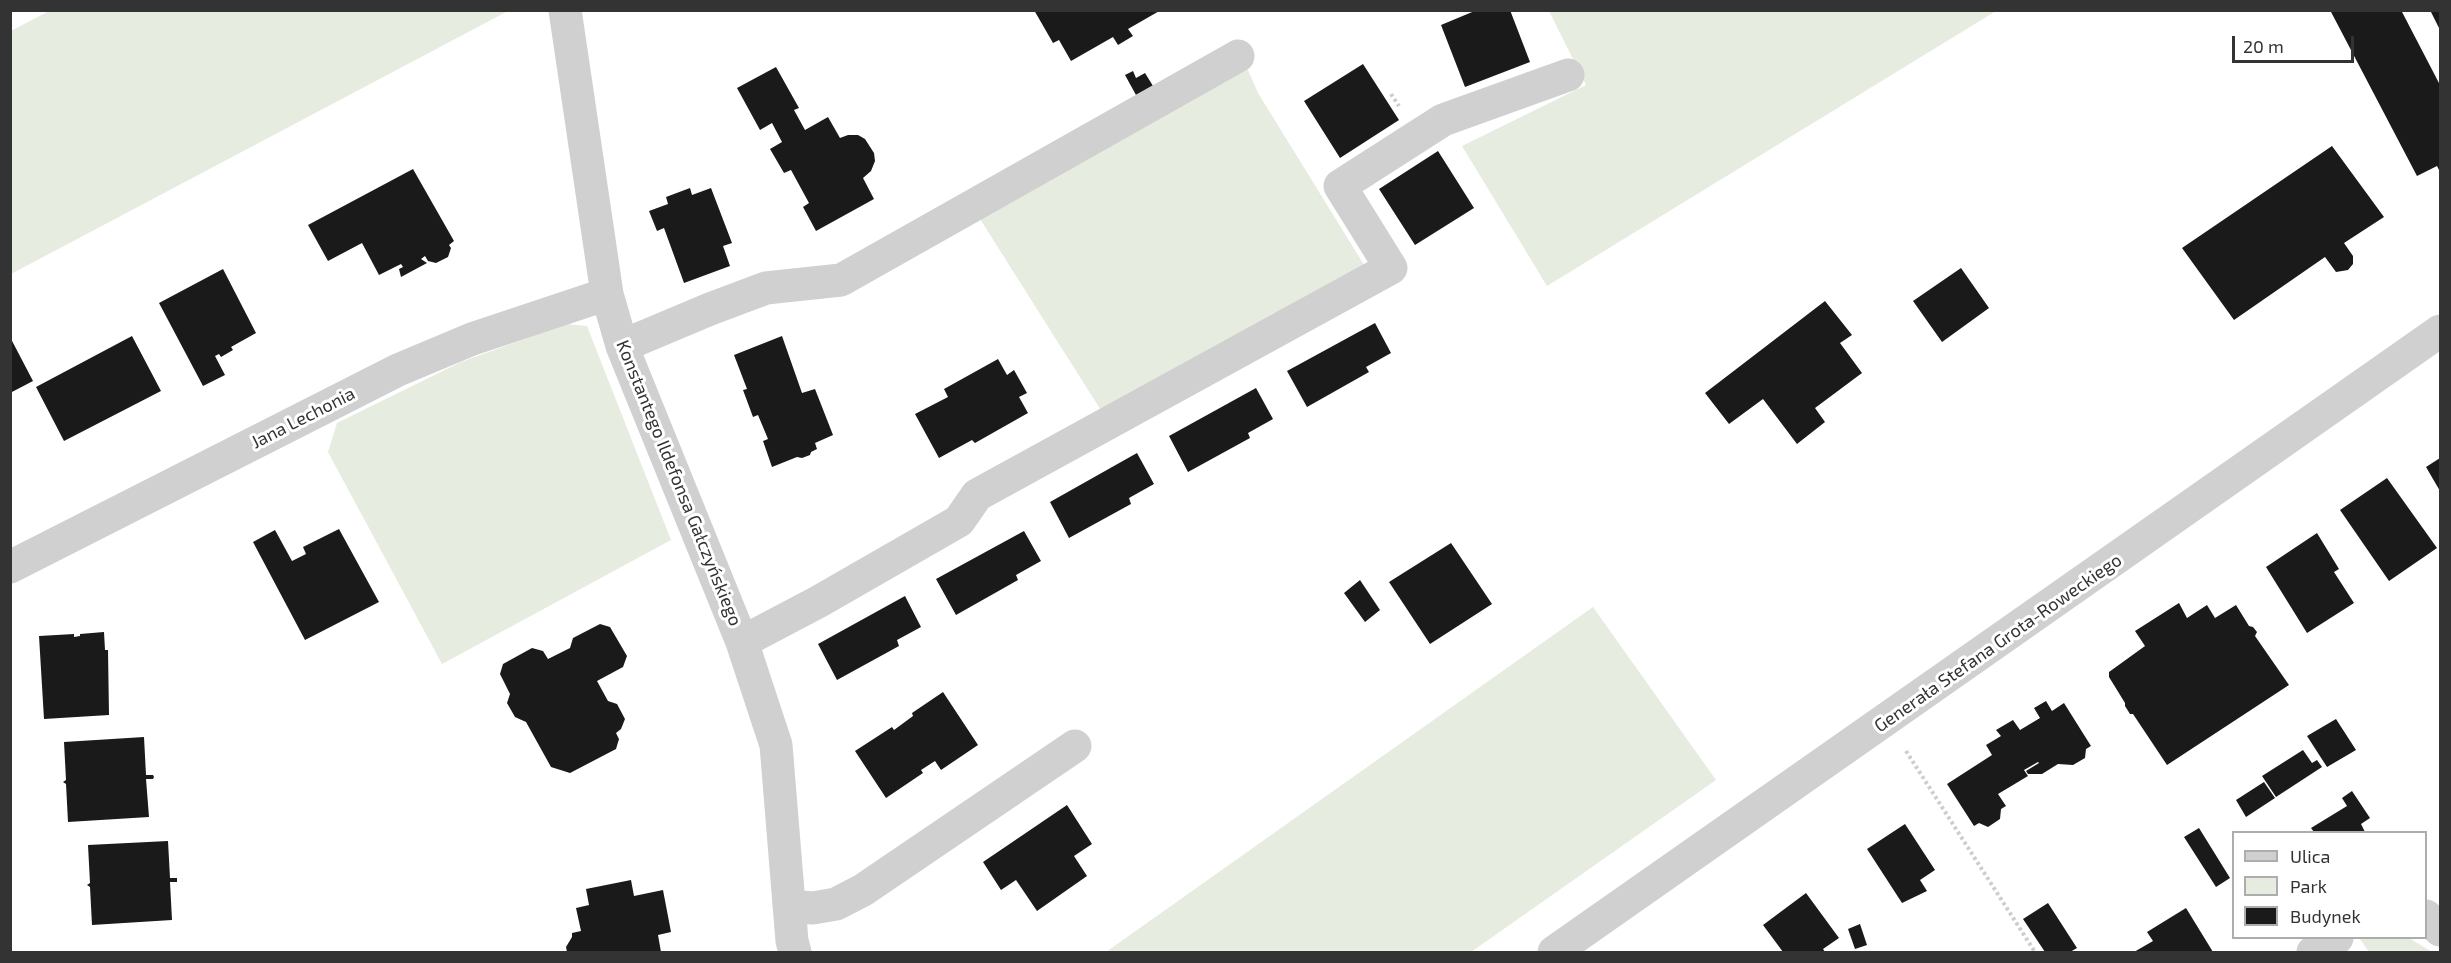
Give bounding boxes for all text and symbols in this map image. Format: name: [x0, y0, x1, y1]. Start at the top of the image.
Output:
scale bar: [2235, 24, 2356, 62]
text: 20 m: [2243, 35, 2284, 57]
street label: Konstantego Ildefonsa Gałczyńskiego: [612, 337, 746, 629]
street label: Jana Lechonia: [248, 383, 358, 453]
street label: Generała Stefana Grota-Roweckiego: [1870, 549, 2126, 737]
legend: [2232, 831, 2427, 939]
text: Ulica: [2290, 845, 2330, 867]
text: Park: [2290, 875, 2327, 897]
text: Budynek: [2290, 905, 2361, 927]

